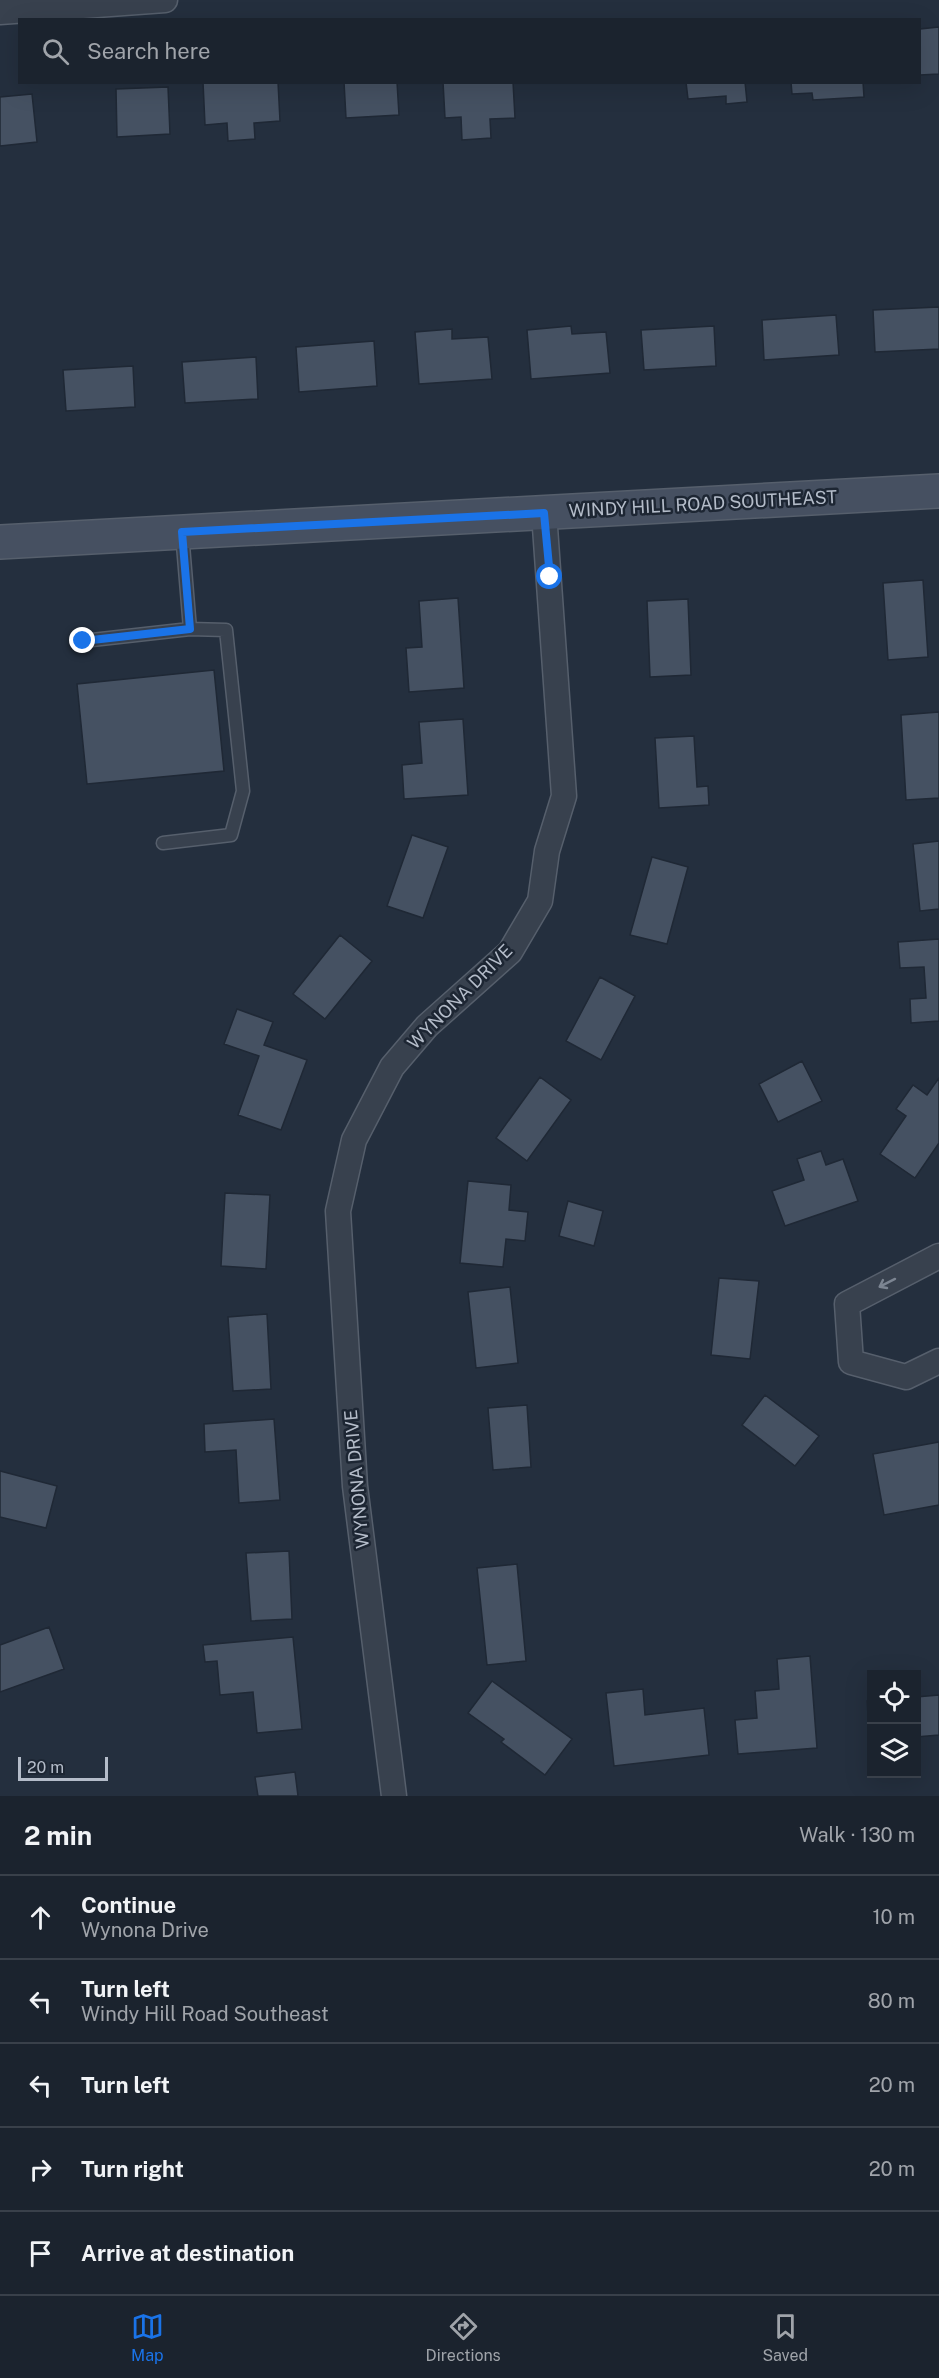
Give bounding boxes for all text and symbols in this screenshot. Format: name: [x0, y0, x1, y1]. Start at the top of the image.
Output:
search box: [18, 18, 921, 84]
icon: search: [39, 35, 72, 68]
text: Search here: [87, 38, 211, 64]
street label: WINDY HILL ROAD SOUTHEAST: [568, 486, 838, 521]
route start: [536, 563, 562, 589]
route end: [69, 627, 95, 653]
street label: WYNONA DRIVE: [403, 940, 516, 1053]
one-way arrow: [879, 1277, 896, 1289]
street label: WYNONA DRIVE: [340, 1409, 373, 1549]
map controls: [867, 1670, 921, 1778]
button: locate: [867, 1670, 921, 1724]
button: layers: [867, 1724, 921, 1778]
scale bar: [18, 1754, 108, 1782]
text: 20 m: [27, 1758, 64, 1777]
text: 2 min: [24, 1820, 92, 1851]
text: Walk · 130 m: [799, 1823, 915, 1847]
text: Continue: [81, 1892, 176, 1918]
icon: ahead: [24, 1901, 57, 1934]
text: 10 m: [872, 1905, 915, 1929]
text: Wynona Drive: [81, 1918, 209, 1942]
text: Turn left: [81, 1976, 170, 2002]
icon: left: [24, 1985, 57, 2018]
text: 80 m: [868, 1989, 915, 2013]
text: Windy Hill Road Southeast: [81, 2002, 329, 2026]
icon: left: [24, 2069, 57, 2102]
text: Turn left: [81, 2072, 170, 2098]
text: 20 m: [869, 2073, 915, 2097]
icon: right: [24, 2153, 57, 2186]
text: Turn right: [81, 2156, 184, 2182]
text: 20 m: [869, 2157, 915, 2181]
icon: arrive: [24, 2237, 57, 2270]
text: Arrive at destination: [81, 2240, 294, 2266]
tab: Map: [131, 2310, 164, 2365]
tab: Directions: [426, 2310, 501, 2365]
tab: Saved: [762, 2310, 808, 2365]

